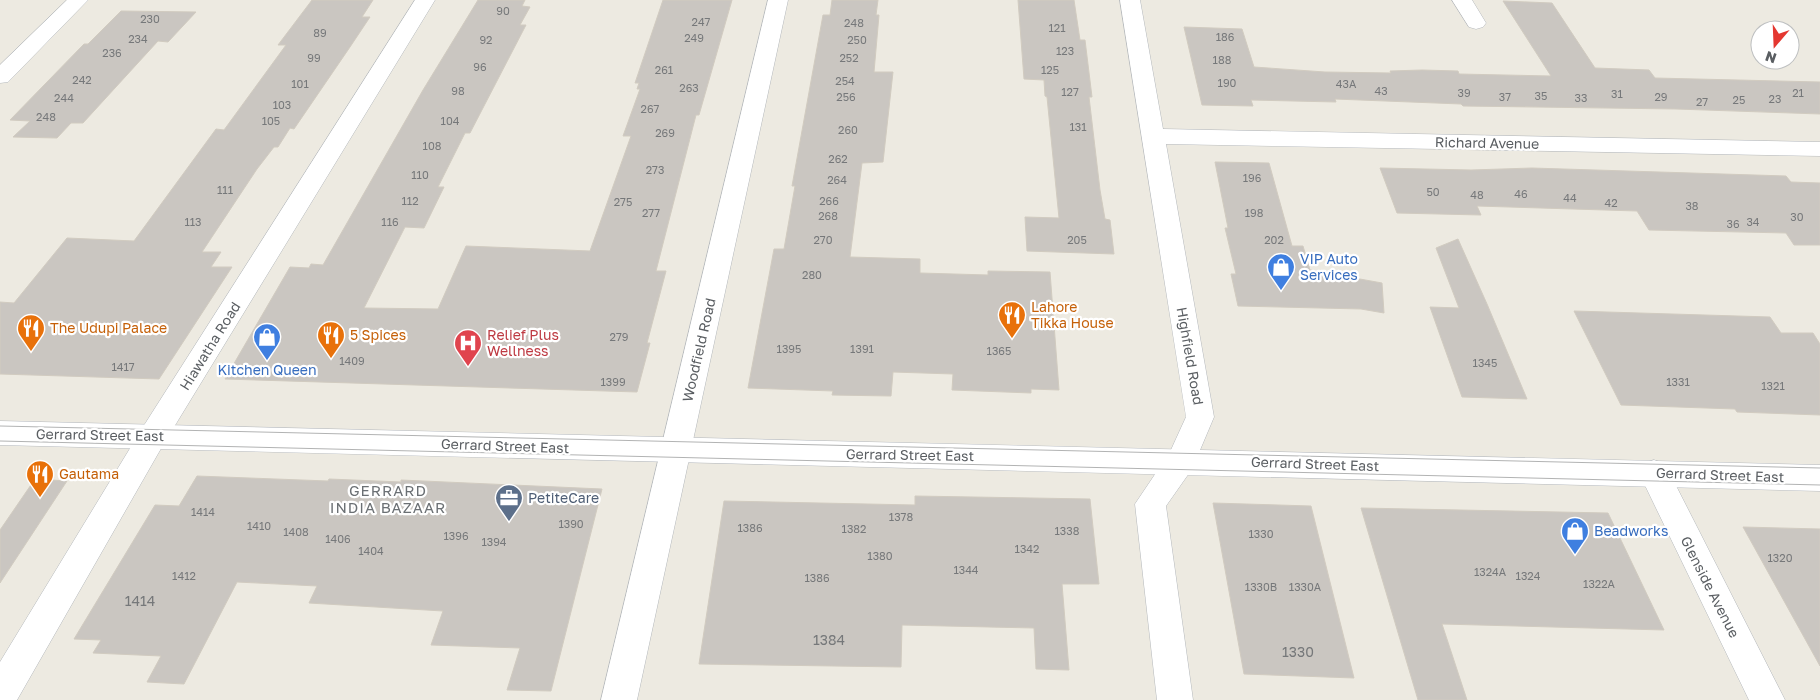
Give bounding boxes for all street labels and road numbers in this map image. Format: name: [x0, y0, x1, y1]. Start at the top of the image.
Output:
street label: Richard Avenue: [1435, 133, 1539, 152]
street label: Woodfield Road: [678, 296, 719, 403]
street label: Hiawatha Road: [176, 298, 244, 393]
street label: Highfield Road: [1173, 306, 1207, 406]
street label: Gerrard Street East: [36, 425, 164, 444]
street label: Gerrard Street East: [441, 435, 569, 456]
street label: Gerrard Street East: [846, 445, 974, 464]
street label: Gerrard Street East: [1251, 453, 1379, 474]
street label: Gerrard Street East: [1656, 464, 1784, 485]
street label: Glenside Avenue: [1678, 533, 1743, 640]

